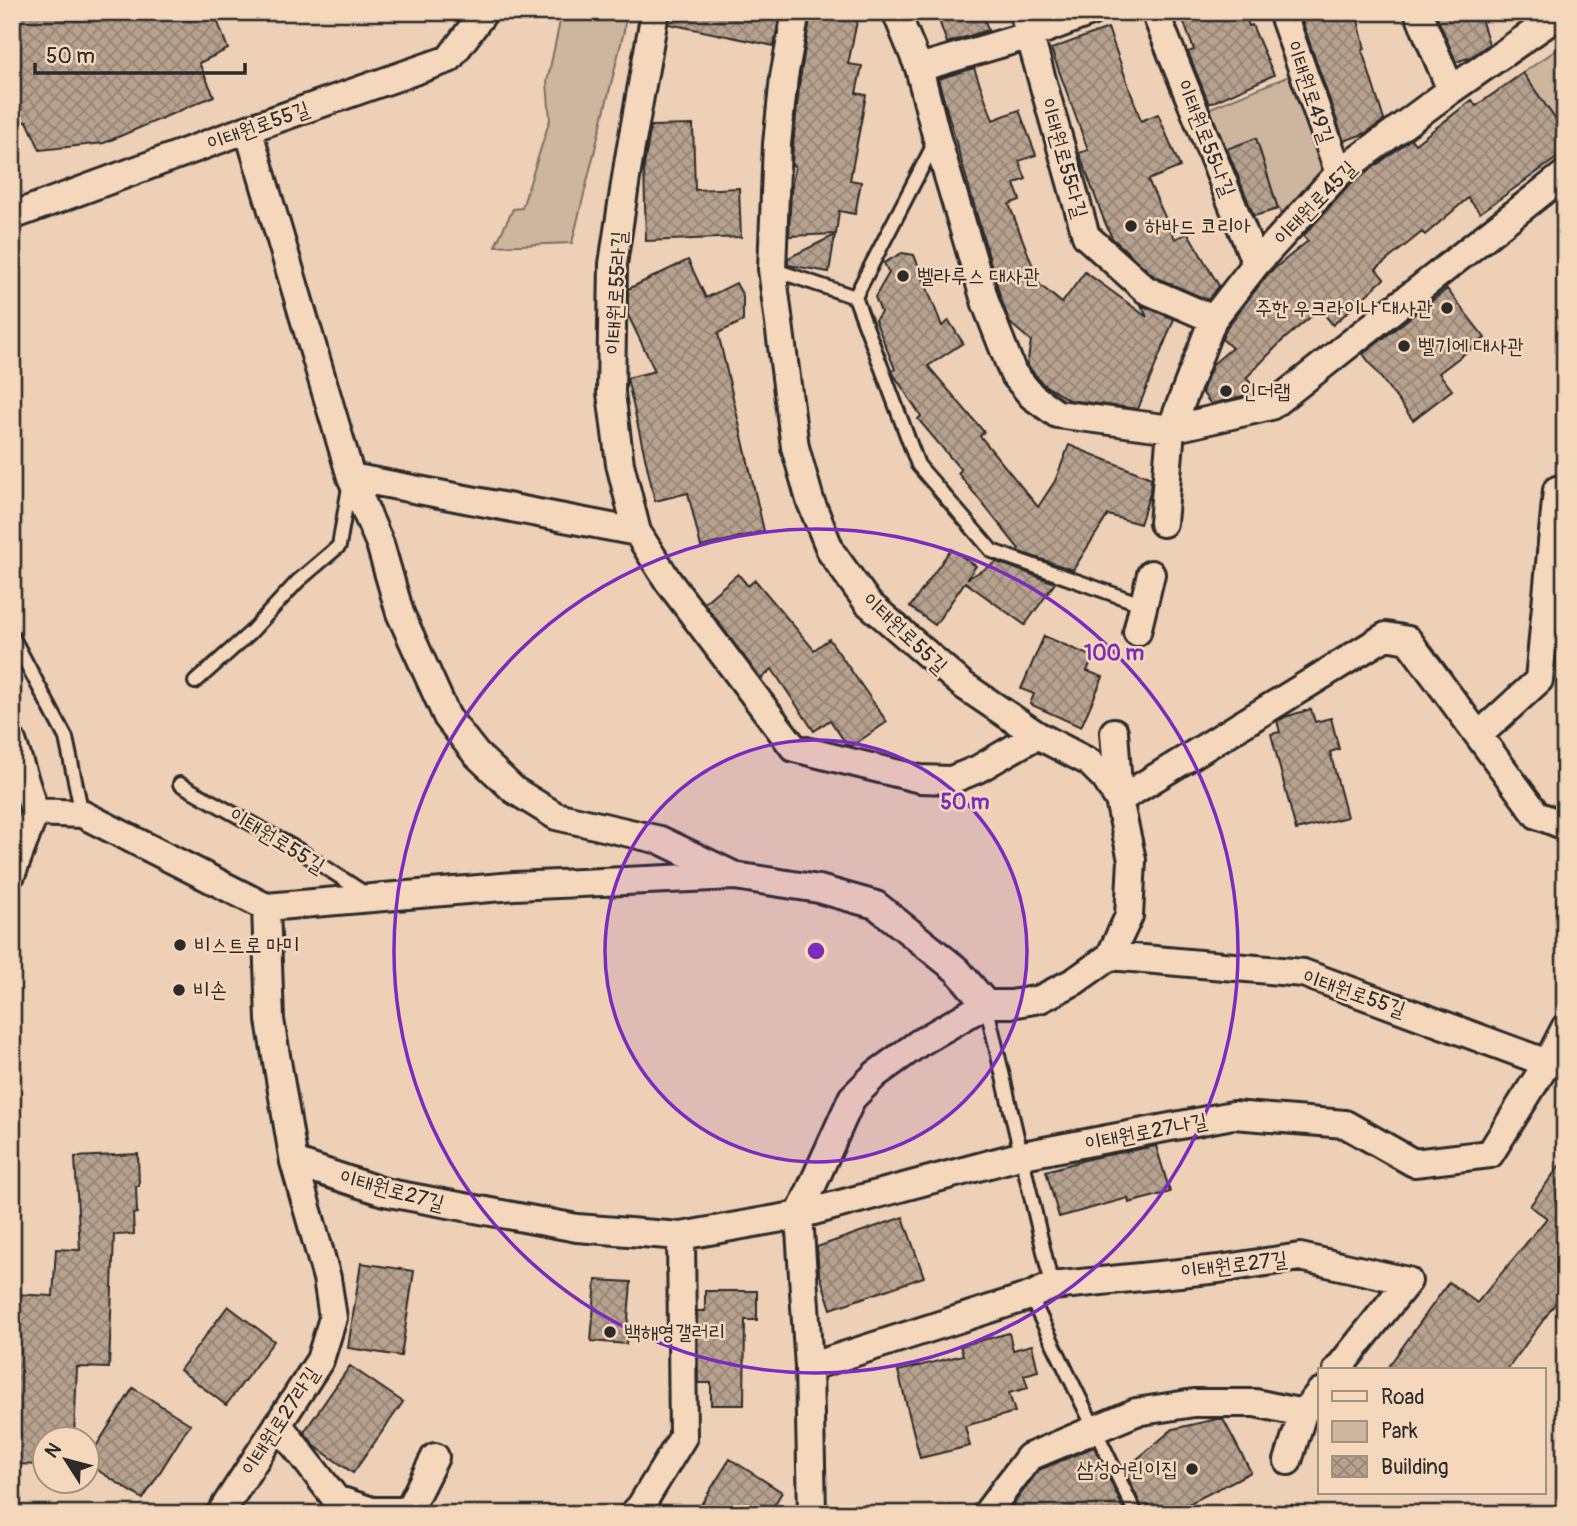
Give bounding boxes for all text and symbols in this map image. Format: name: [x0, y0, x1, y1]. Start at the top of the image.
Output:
scale bar: [35, 32, 245, 76]
street label: 이태원로49길: [1279, 37, 1340, 147]
text: 50 m: [46, 43, 95, 70]
street label: 이태원로55나길: [1170, 76, 1241, 201]
street label: 이태원로55길: [203, 95, 313, 157]
street label: 이태원로55다길: [1033, 95, 1094, 222]
street label: 이태원로45길: [1268, 155, 1363, 252]
place label: 하바드 코리아: [1145, 213, 1251, 240]
marker: 하바드 코리아: [1123, 218, 1139, 234]
street label: 이태원로55라길: [600, 230, 633, 356]
place label: 벨라루스 대사관: [917, 263, 1040, 290]
marker: 벨라루스 대사관: [895, 268, 911, 284]
place label: 주한 우크라이나 대사관: [1255, 295, 1433, 322]
marker: 주한 우크라이나 대사관: [1439, 300, 1455, 316]
place label: 벨기에 대사관: [1418, 333, 1524, 360]
marker: 벨기에 대사관: [1396, 338, 1412, 354]
place label: 인더랩: [1240, 378, 1291, 405]
marker: 인더랩: [1218, 383, 1234, 399]
street label: 이태원로55길: [856, 587, 953, 680]
text: 100 m: [1084, 640, 1144, 667]
text: 50 m: [941, 789, 990, 816]
street label: 이태원로55길: [224, 801, 330, 880]
place label: 비스트로 마미: [194, 932, 300, 959]
marker: 비스트로 마미: [172, 937, 188, 953]
centre of rings: [804, 939, 828, 963]
street label: 이태원로55길: [1299, 963, 1409, 1024]
place label: 비손: [193, 977, 227, 1004]
marker: 비손: [171, 982, 187, 998]
street label: 이태원로27나길: [1083, 1107, 1210, 1158]
street label: 이태원로27길: [337, 1164, 447, 1217]
street label: 이태원로27길: [1179, 1246, 1289, 1285]
place label: 백해영갤러리: [624, 1319, 725, 1346]
marker: 백해영갤러리: [602, 1324, 618, 1340]
street label: 이태원로27라길: [235, 1362, 326, 1481]
legend: [1318, 1368, 1546, 1494]
text: Road: [1381, 1384, 1425, 1411]
text: Park: [1381, 1418, 1418, 1445]
north arrow: [32, 1424, 102, 1494]
text: N: [40, 1438, 67, 1463]
text: Building: [1381, 1454, 1448, 1481]
place label: 삼성어린이집: [1077, 1456, 1178, 1483]
marker: 삼성어린이집: [1184, 1461, 1200, 1477]

